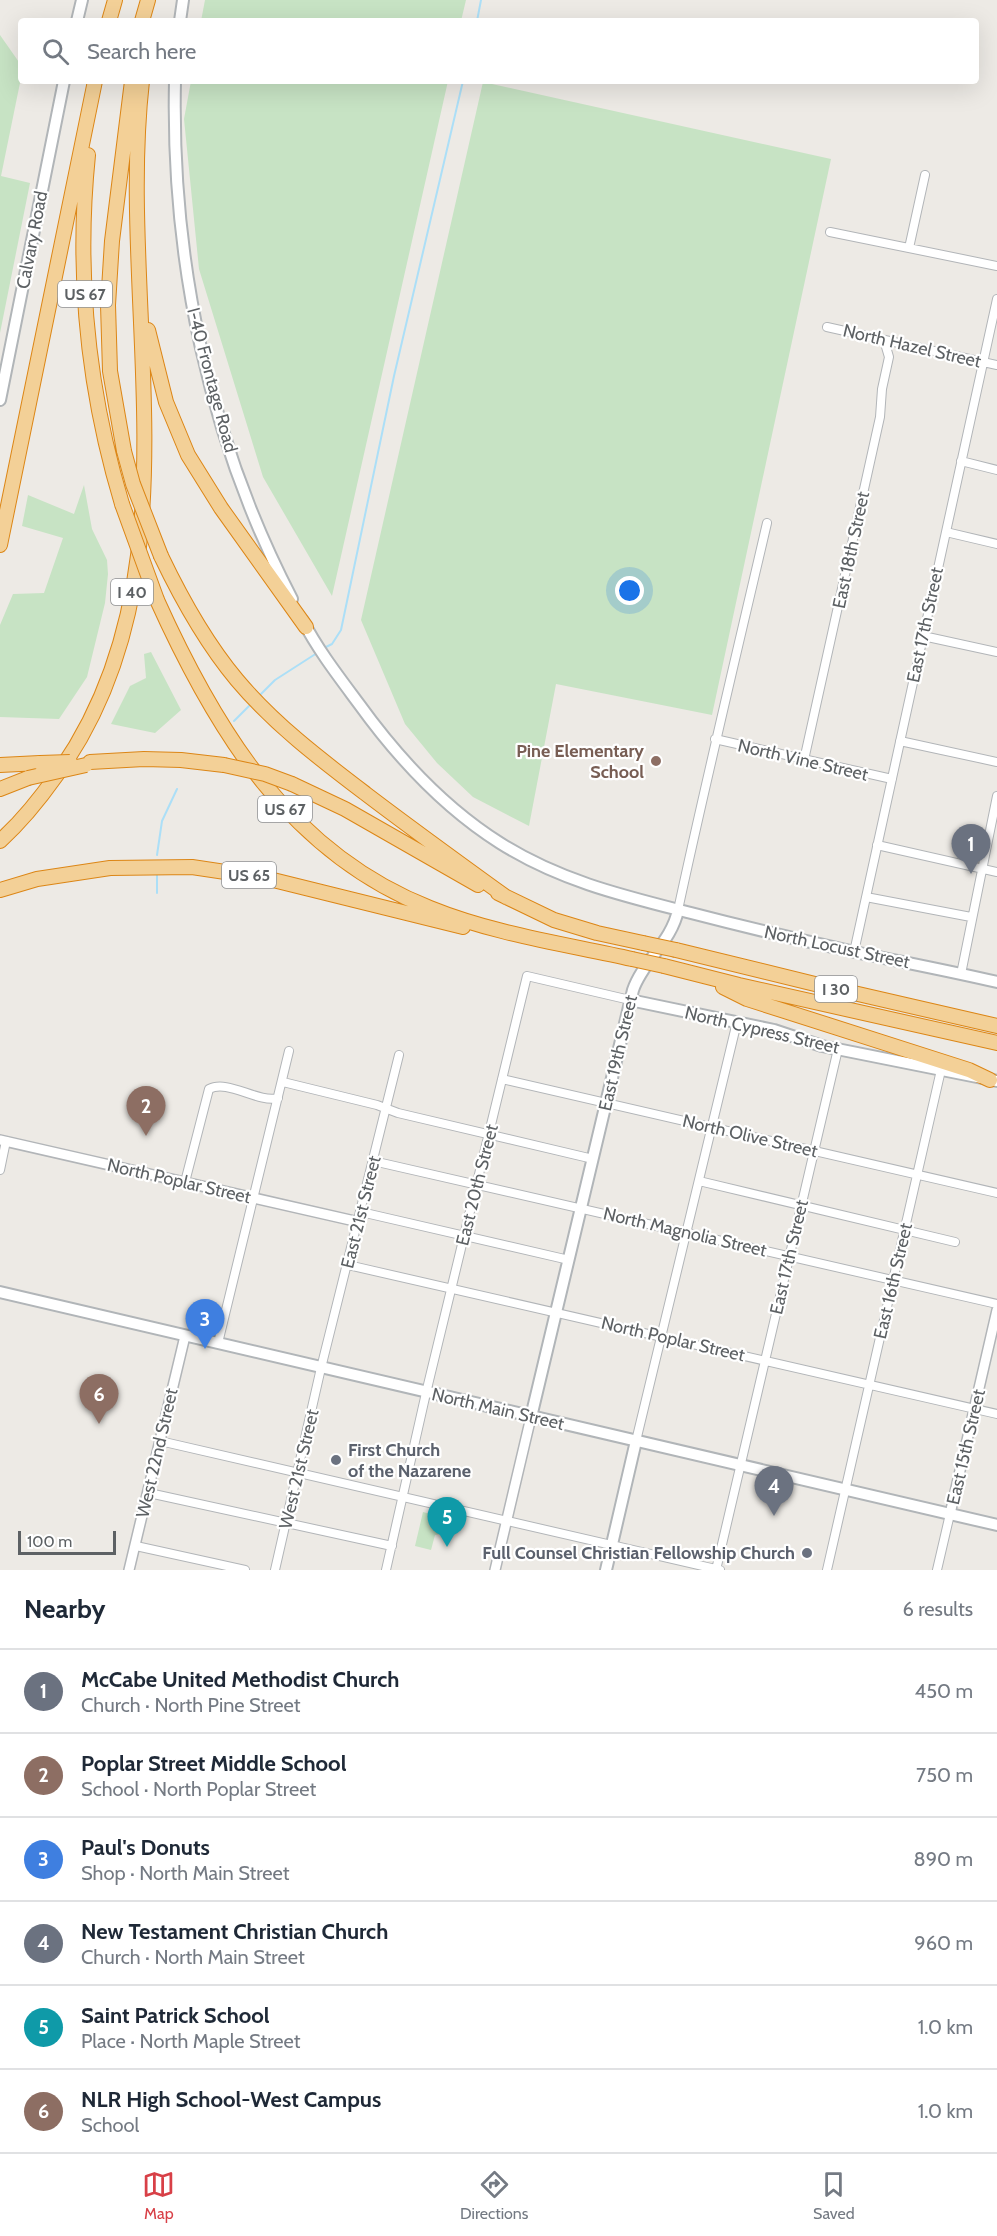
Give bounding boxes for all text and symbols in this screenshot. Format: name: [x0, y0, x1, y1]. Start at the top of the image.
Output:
search box: [18, 18, 979, 84]
icon: search: [39, 35, 72, 68]
text: Search here: [87, 38, 196, 65]
street label: Calvary Road: [12, 189, 52, 291]
road number: US 67: [58, 281, 112, 307]
street label: I-40 Frontage Road: [182, 305, 242, 455]
street label: North Hazel Street: [841, 319, 983, 373]
street label: East 18th Street: [828, 489, 874, 611]
street label: East 17th Street: [902, 565, 948, 685]
your location: [615, 576, 644, 605]
road number: I 40: [111, 579, 153, 605]
street label: North Vine Street: [736, 734, 870, 786]
place label: Pine Elementary School: [516, 740, 644, 783]
marker: Pine Elementary School: [649, 754, 663, 768]
road number: US 67: [258, 796, 312, 822]
pin: 1: [952, 824, 990, 874]
road number: US 65: [222, 862, 276, 888]
street label: North Locust Street: [762, 921, 912, 973]
road number: I 30: [815, 976, 857, 1002]
street label: East 19th Street: [594, 993, 642, 1113]
street label: North Cypress Street: [683, 1002, 841, 1058]
pin: 2: [126, 1086, 166, 1136]
street label: North Olive Street: [680, 1110, 820, 1162]
street label: East 20th Street: [451, 1122, 503, 1248]
street label: East 21st Street: [336, 1153, 386, 1271]
street label: North Poplar Street: [105, 1154, 253, 1208]
street label: East 17th Street: [765, 1197, 813, 1317]
street label: North Magnolia Street: [601, 1203, 769, 1261]
street label: East 16th Street: [869, 1221, 917, 1341]
pin: 3: [186, 1300, 224, 1349]
street label: North Poplar Street: [599, 1312, 747, 1366]
pin: 6: [80, 1374, 118, 1424]
street label: North Main Street: [430, 1383, 566, 1435]
street label: West 22nd Street: [131, 1386, 183, 1520]
street label: East 15th Street: [942, 1387, 990, 1507]
street label: West 21st Street: [275, 1407, 323, 1531]
place label: First Church of the Nazarene: [348, 1439, 471, 1482]
marker: First Church of the Nazarene: [329, 1453, 343, 1467]
pin: 4: [754, 1466, 794, 1516]
pin: 5: [428, 1498, 466, 1547]
scale bar: [18, 1528, 116, 1556]
text: 100 m: [27, 1532, 72, 1551]
place label: Full Counsel Christian Fellowship Church: [482, 1542, 795, 1564]
marker: Full Counsel Christian Fellowship Church: [800, 1546, 814, 1560]
text: Nearby: [24, 1593, 105, 1625]
text: 6 results: [902, 1597, 973, 1621]
text: McCabe United Methodist Church: [81, 1666, 399, 1693]
text: 1: [40, 1679, 47, 1703]
text: 450 m: [915, 1679, 973, 1703]
text: Church · North Pine Street: [81, 1693, 300, 1717]
text: Poplar Street Middle School: [81, 1750, 346, 1777]
text: 2: [38, 1763, 49, 1787]
text: 750 m: [916, 1763, 973, 1787]
text: School · North Poplar Street: [81, 1777, 316, 1801]
text: Paul's Donuts: [81, 1834, 210, 1861]
text: 3: [38, 1847, 49, 1871]
text: 890 m: [914, 1847, 973, 1871]
text: Shop · North Main Street: [81, 1861, 290, 1885]
text: New Testament Christian Church: [81, 1918, 388, 1945]
text: 4: [37, 1931, 50, 1955]
text: 960 m: [914, 1931, 973, 1955]
text: Church · North Main Street: [81, 1945, 305, 1969]
text: Saint Patrick School: [81, 2002, 270, 2029]
text: 5: [38, 2015, 49, 2039]
text: 1.0 km: [918, 2015, 973, 2039]
text: Place · North Maple Street: [81, 2029, 300, 2053]
text: NLR High School-West Campus: [81, 2086, 381, 2113]
text: 6: [38, 2099, 49, 2123]
text: 1.0 km: [918, 2099, 973, 2123]
text: School: [81, 2113, 139, 2137]
tab: Map: [142, 2168, 175, 2223]
tab: Directions: [460, 2168, 528, 2223]
tab: Saved: [813, 2168, 855, 2223]

